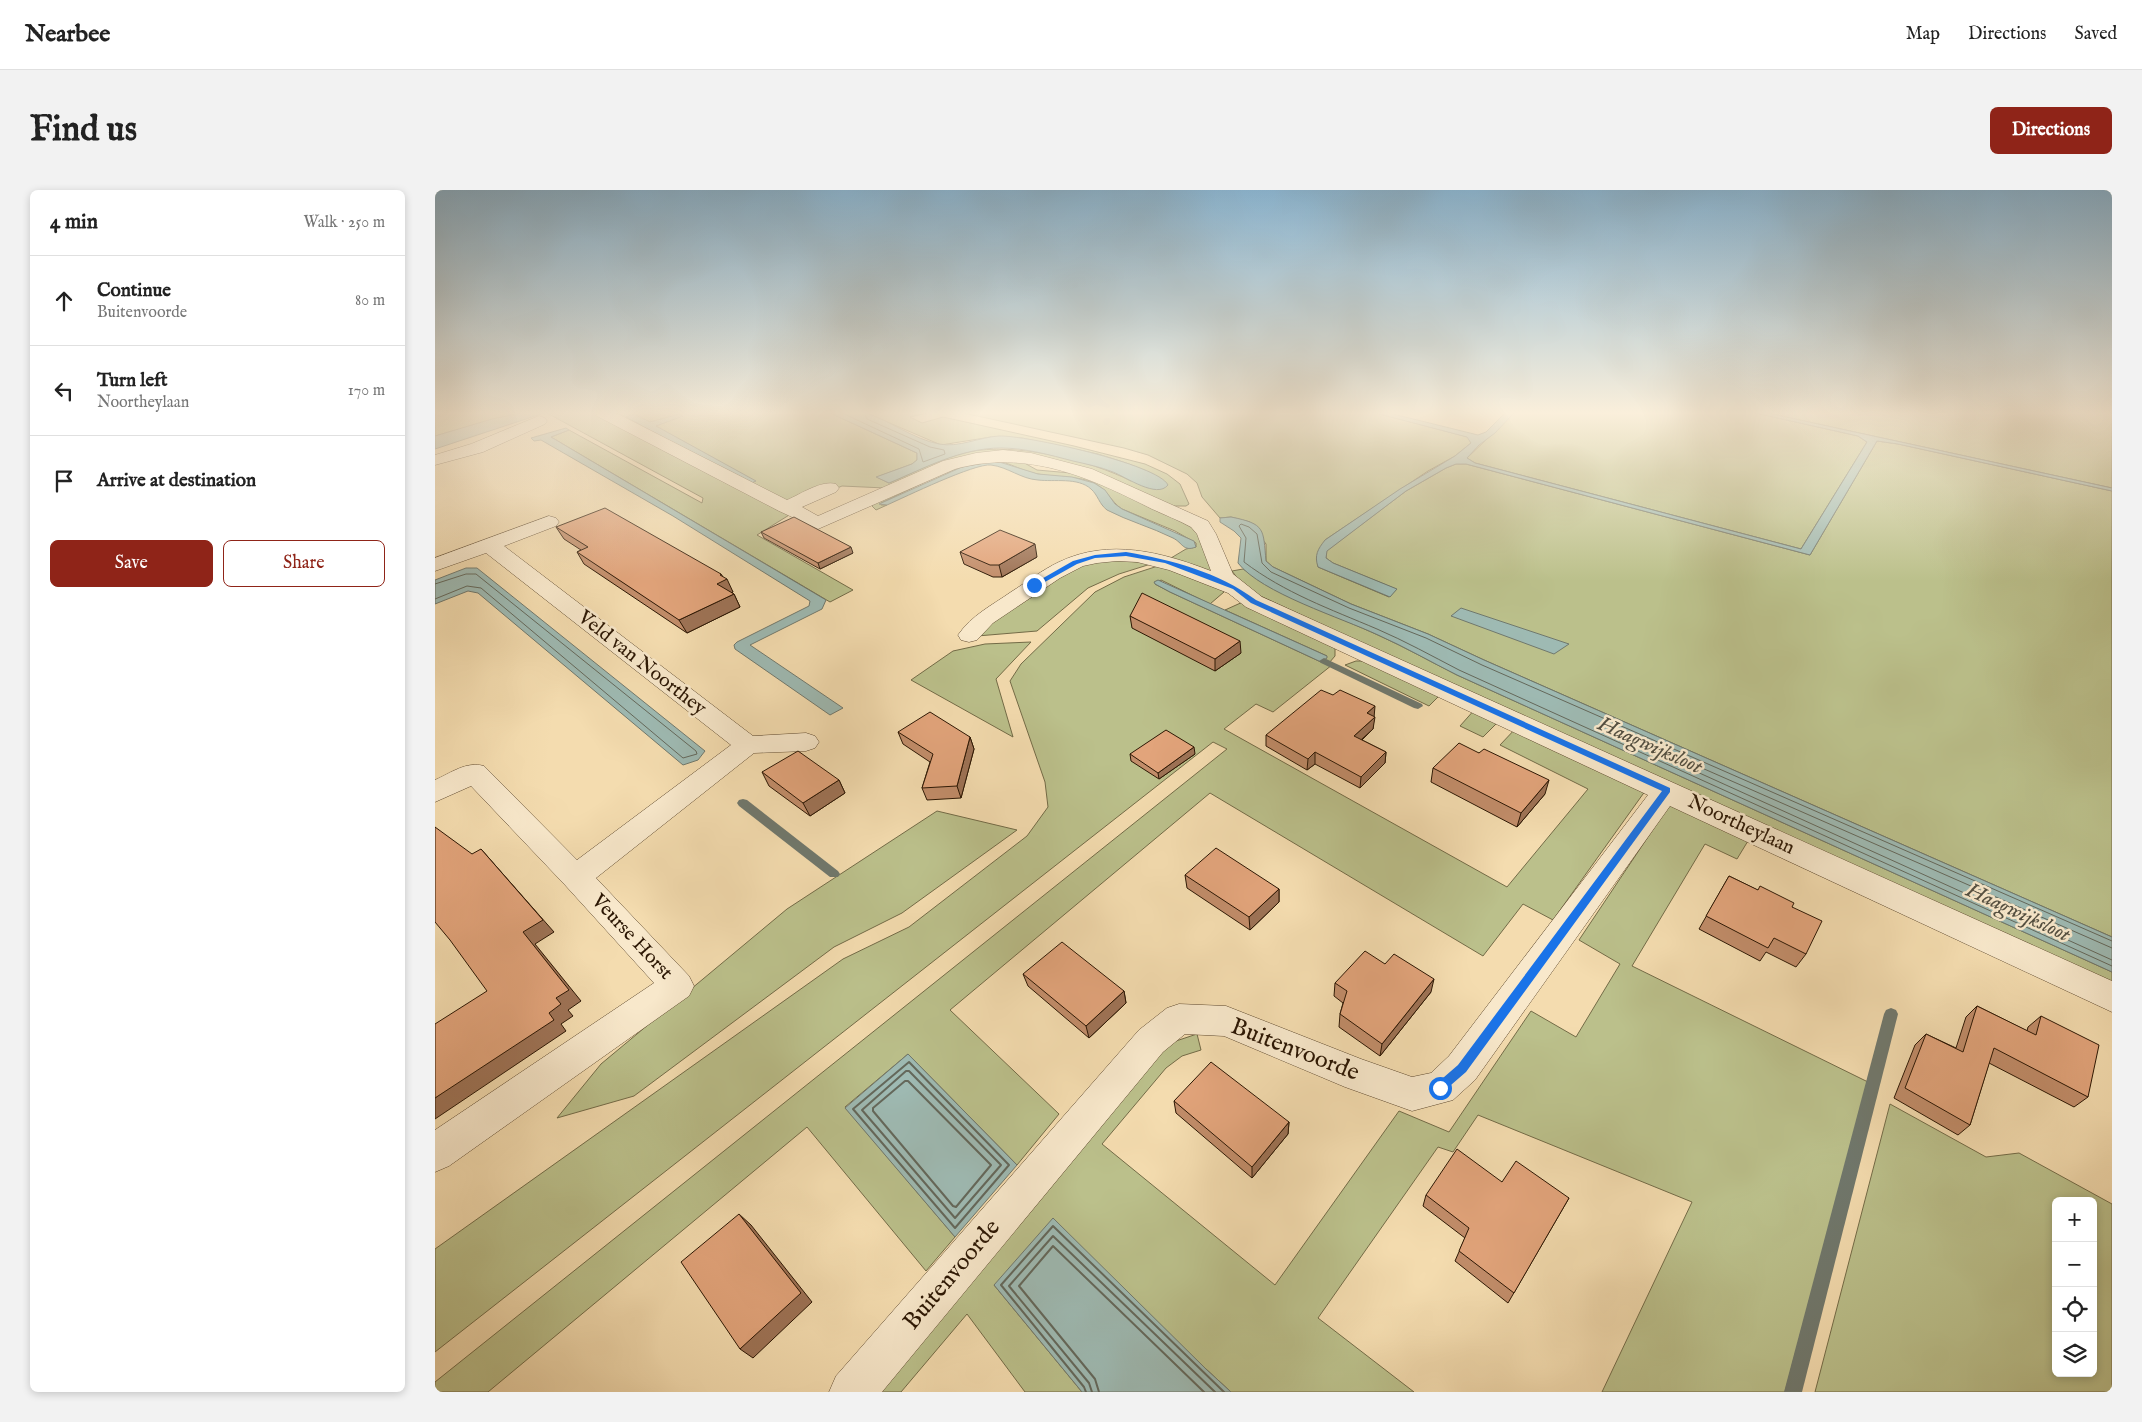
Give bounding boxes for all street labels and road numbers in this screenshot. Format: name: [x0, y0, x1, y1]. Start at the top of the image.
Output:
street label: Veld van Noorthey: [572, 604, 711, 721]
street label: Noortheylaan: [1683, 789, 1799, 861]
street label: Veurse Horst: [585, 888, 678, 985]
street label: Buitenvoorde: [1226, 1011, 1364, 1089]
street label: Buitenvoorde: [897, 1213, 1007, 1337]

